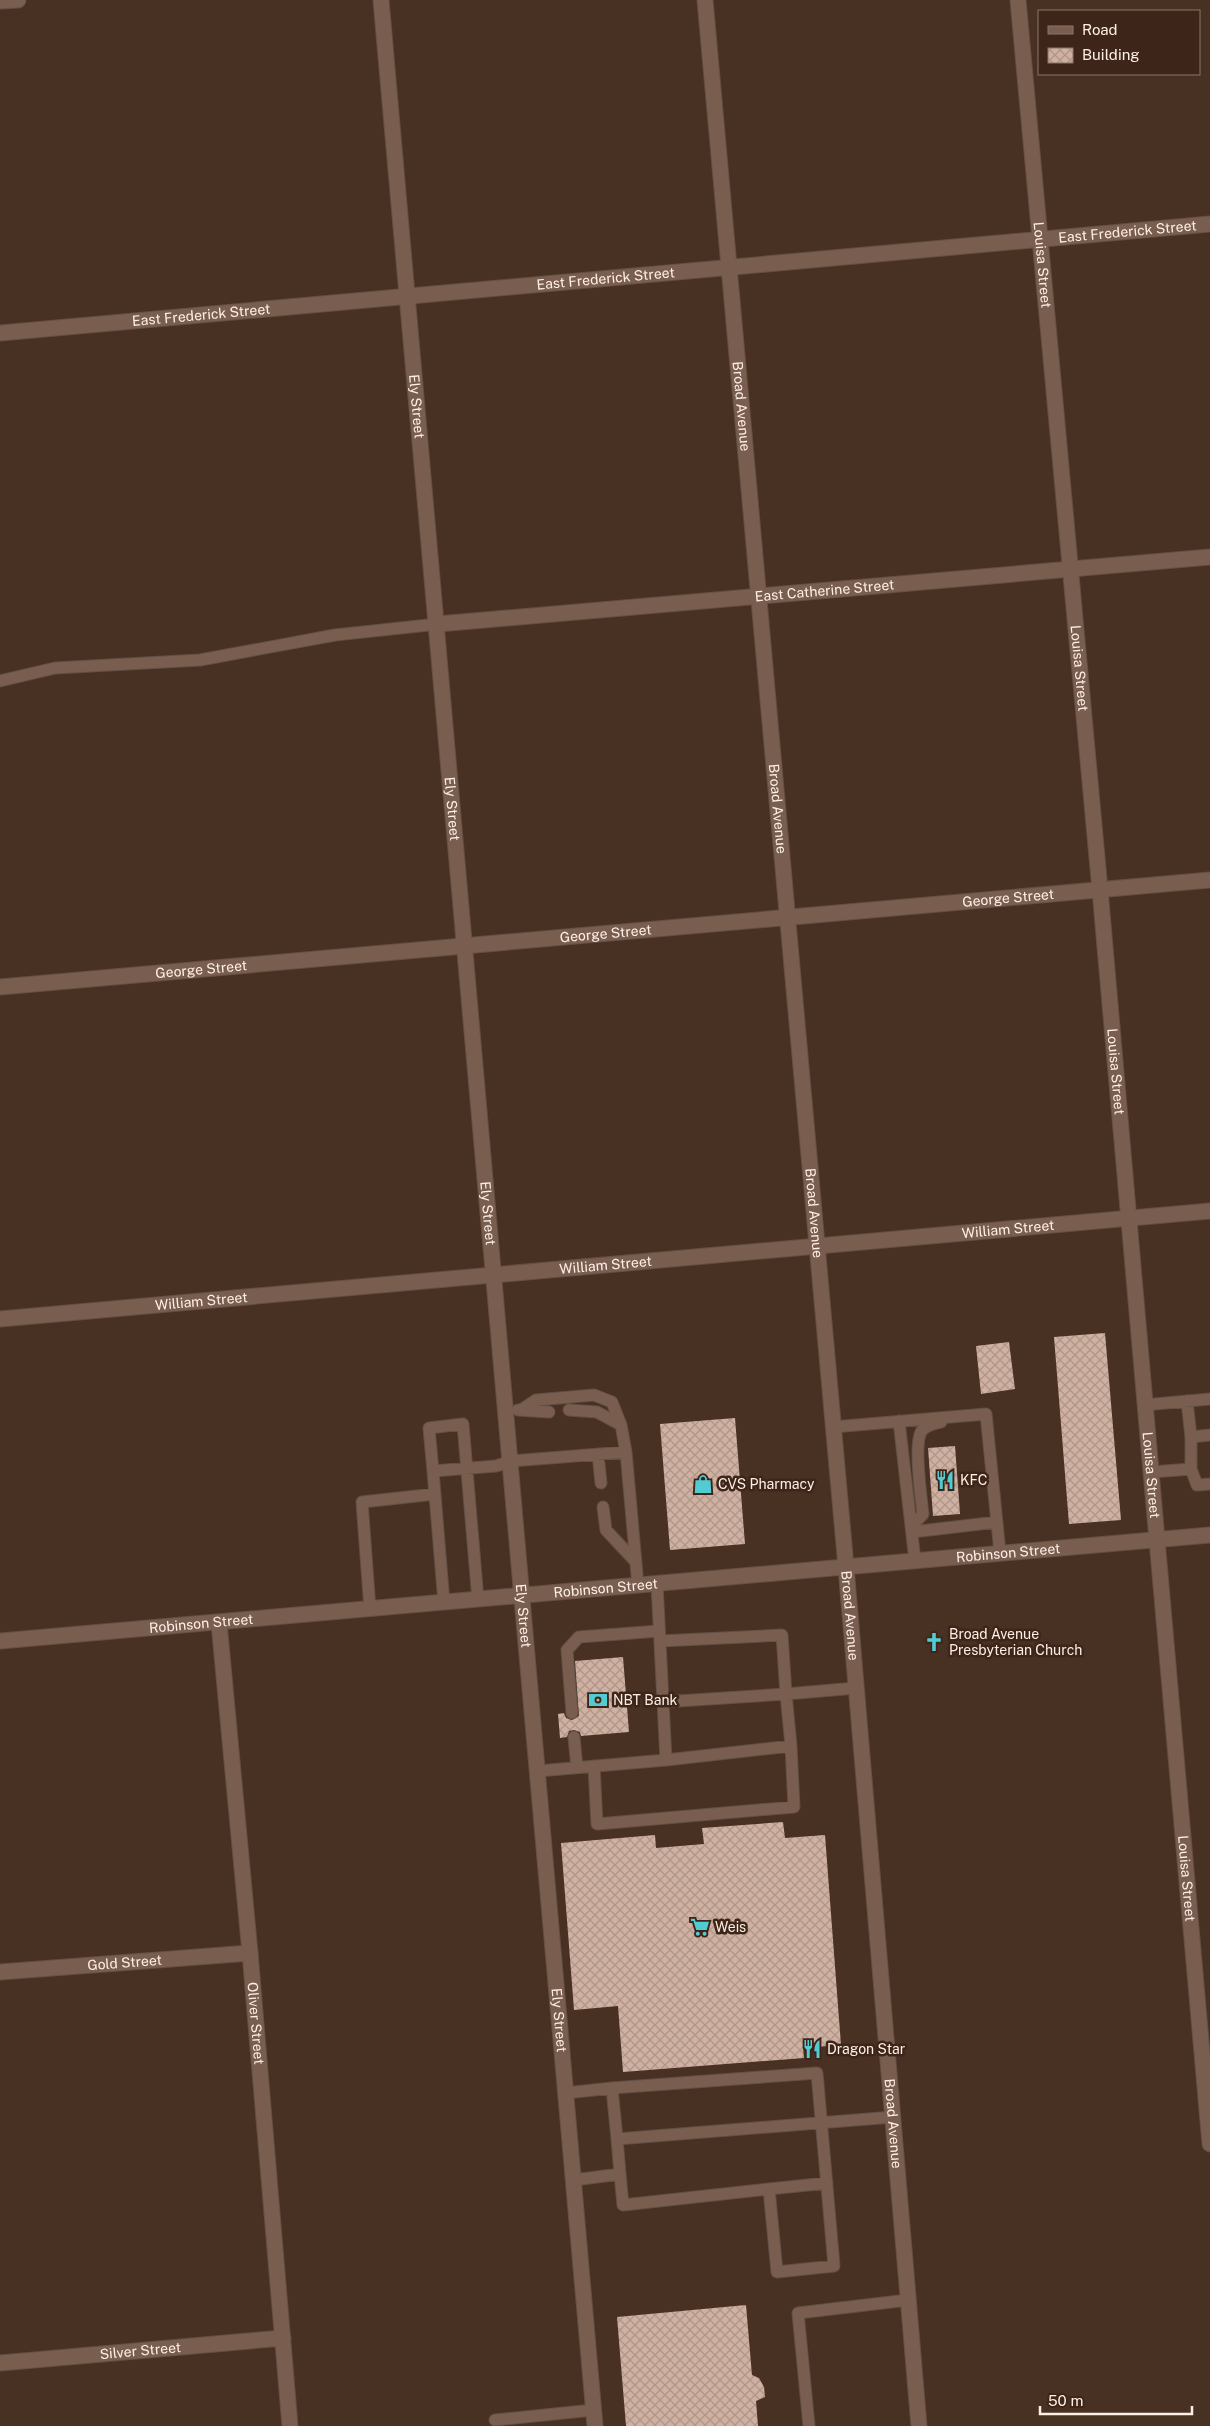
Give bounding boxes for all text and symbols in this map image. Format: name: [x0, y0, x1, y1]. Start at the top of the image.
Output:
legend: [1038, 10, 1200, 75]
text: Road: [1082, 21, 1118, 38]
text: Building: [1082, 46, 1140, 63]
street label: East Frederick Street: [1058, 217, 1197, 246]
street label: Louisa Street: [1030, 221, 1054, 309]
street label: East Frederick Street: [536, 264, 675, 293]
street label: East Frederick Street: [131, 301, 271, 329]
street label: Broad Avenue: [730, 361, 754, 452]
street label: Ely Street: [406, 374, 428, 439]
street label: East Catherine Street: [754, 576, 895, 604]
street label: Louisa Street: [1068, 624, 1092, 712]
street label: Broad Avenue: [766, 763, 790, 854]
street label: Ely Street: [442, 776, 463, 842]
street label: George Street: [962, 886, 1055, 910]
street label: George Street: [559, 921, 652, 945]
street label: George Street: [155, 957, 248, 981]
street label: Louisa Street: [1104, 1028, 1128, 1115]
street label: Broad Avenue: [802, 1167, 826, 1259]
street label: Ely Street: [477, 1181, 499, 1246]
street label: William Street: [961, 1217, 1055, 1241]
street label: William Street: [559, 1253, 653, 1277]
street label: William Street: [154, 1289, 248, 1313]
street label: Louisa Street: [1140, 1431, 1163, 1519]
restaurant icon: KFC: [934, 1469, 956, 1491]
place label: KFC: [960, 1472, 988, 1488]
shop icon: CVS Pharmacy: [692, 1473, 714, 1495]
place label: CVS Pharmacy: [718, 1476, 815, 1492]
street label: Robinson Street: [955, 1540, 1061, 1565]
street label: Broad Avenue: [838, 1570, 862, 1661]
street label: Robinson Street: [553, 1575, 658, 1600]
street label: Ely Street: [513, 1583, 534, 1648]
street label: Robinson Street: [148, 1611, 254, 1636]
place label: Broad Avenue Presbyterian Church: [949, 1626, 1082, 1658]
church icon: Broad Avenue Presbyterian Church: [923, 1631, 945, 1653]
bank icon: NBT Bank: [587, 1689, 609, 1711]
place label: NBT Bank: [613, 1692, 678, 1708]
street label: Louisa Street: [1175, 1835, 1198, 1922]
supermarket icon: Weis: [689, 1916, 711, 1938]
place label: Weis: [715, 1919, 746, 1935]
street label: Gold Street: [87, 1952, 163, 1973]
street label: Oliver Street: [244, 1982, 267, 2065]
street label: Ely Street: [548, 1987, 570, 2053]
restaurant icon: Dragon Star: [801, 2038, 823, 2060]
place label: Dragon Star: [827, 2041, 905, 2057]
street label: Broad Avenue: [882, 2078, 905, 2169]
street label: Silver Street: [99, 2339, 182, 2362]
scale bar: [1040, 2384, 1192, 2416]
text: 50 m: [1048, 2392, 1083, 2409]

